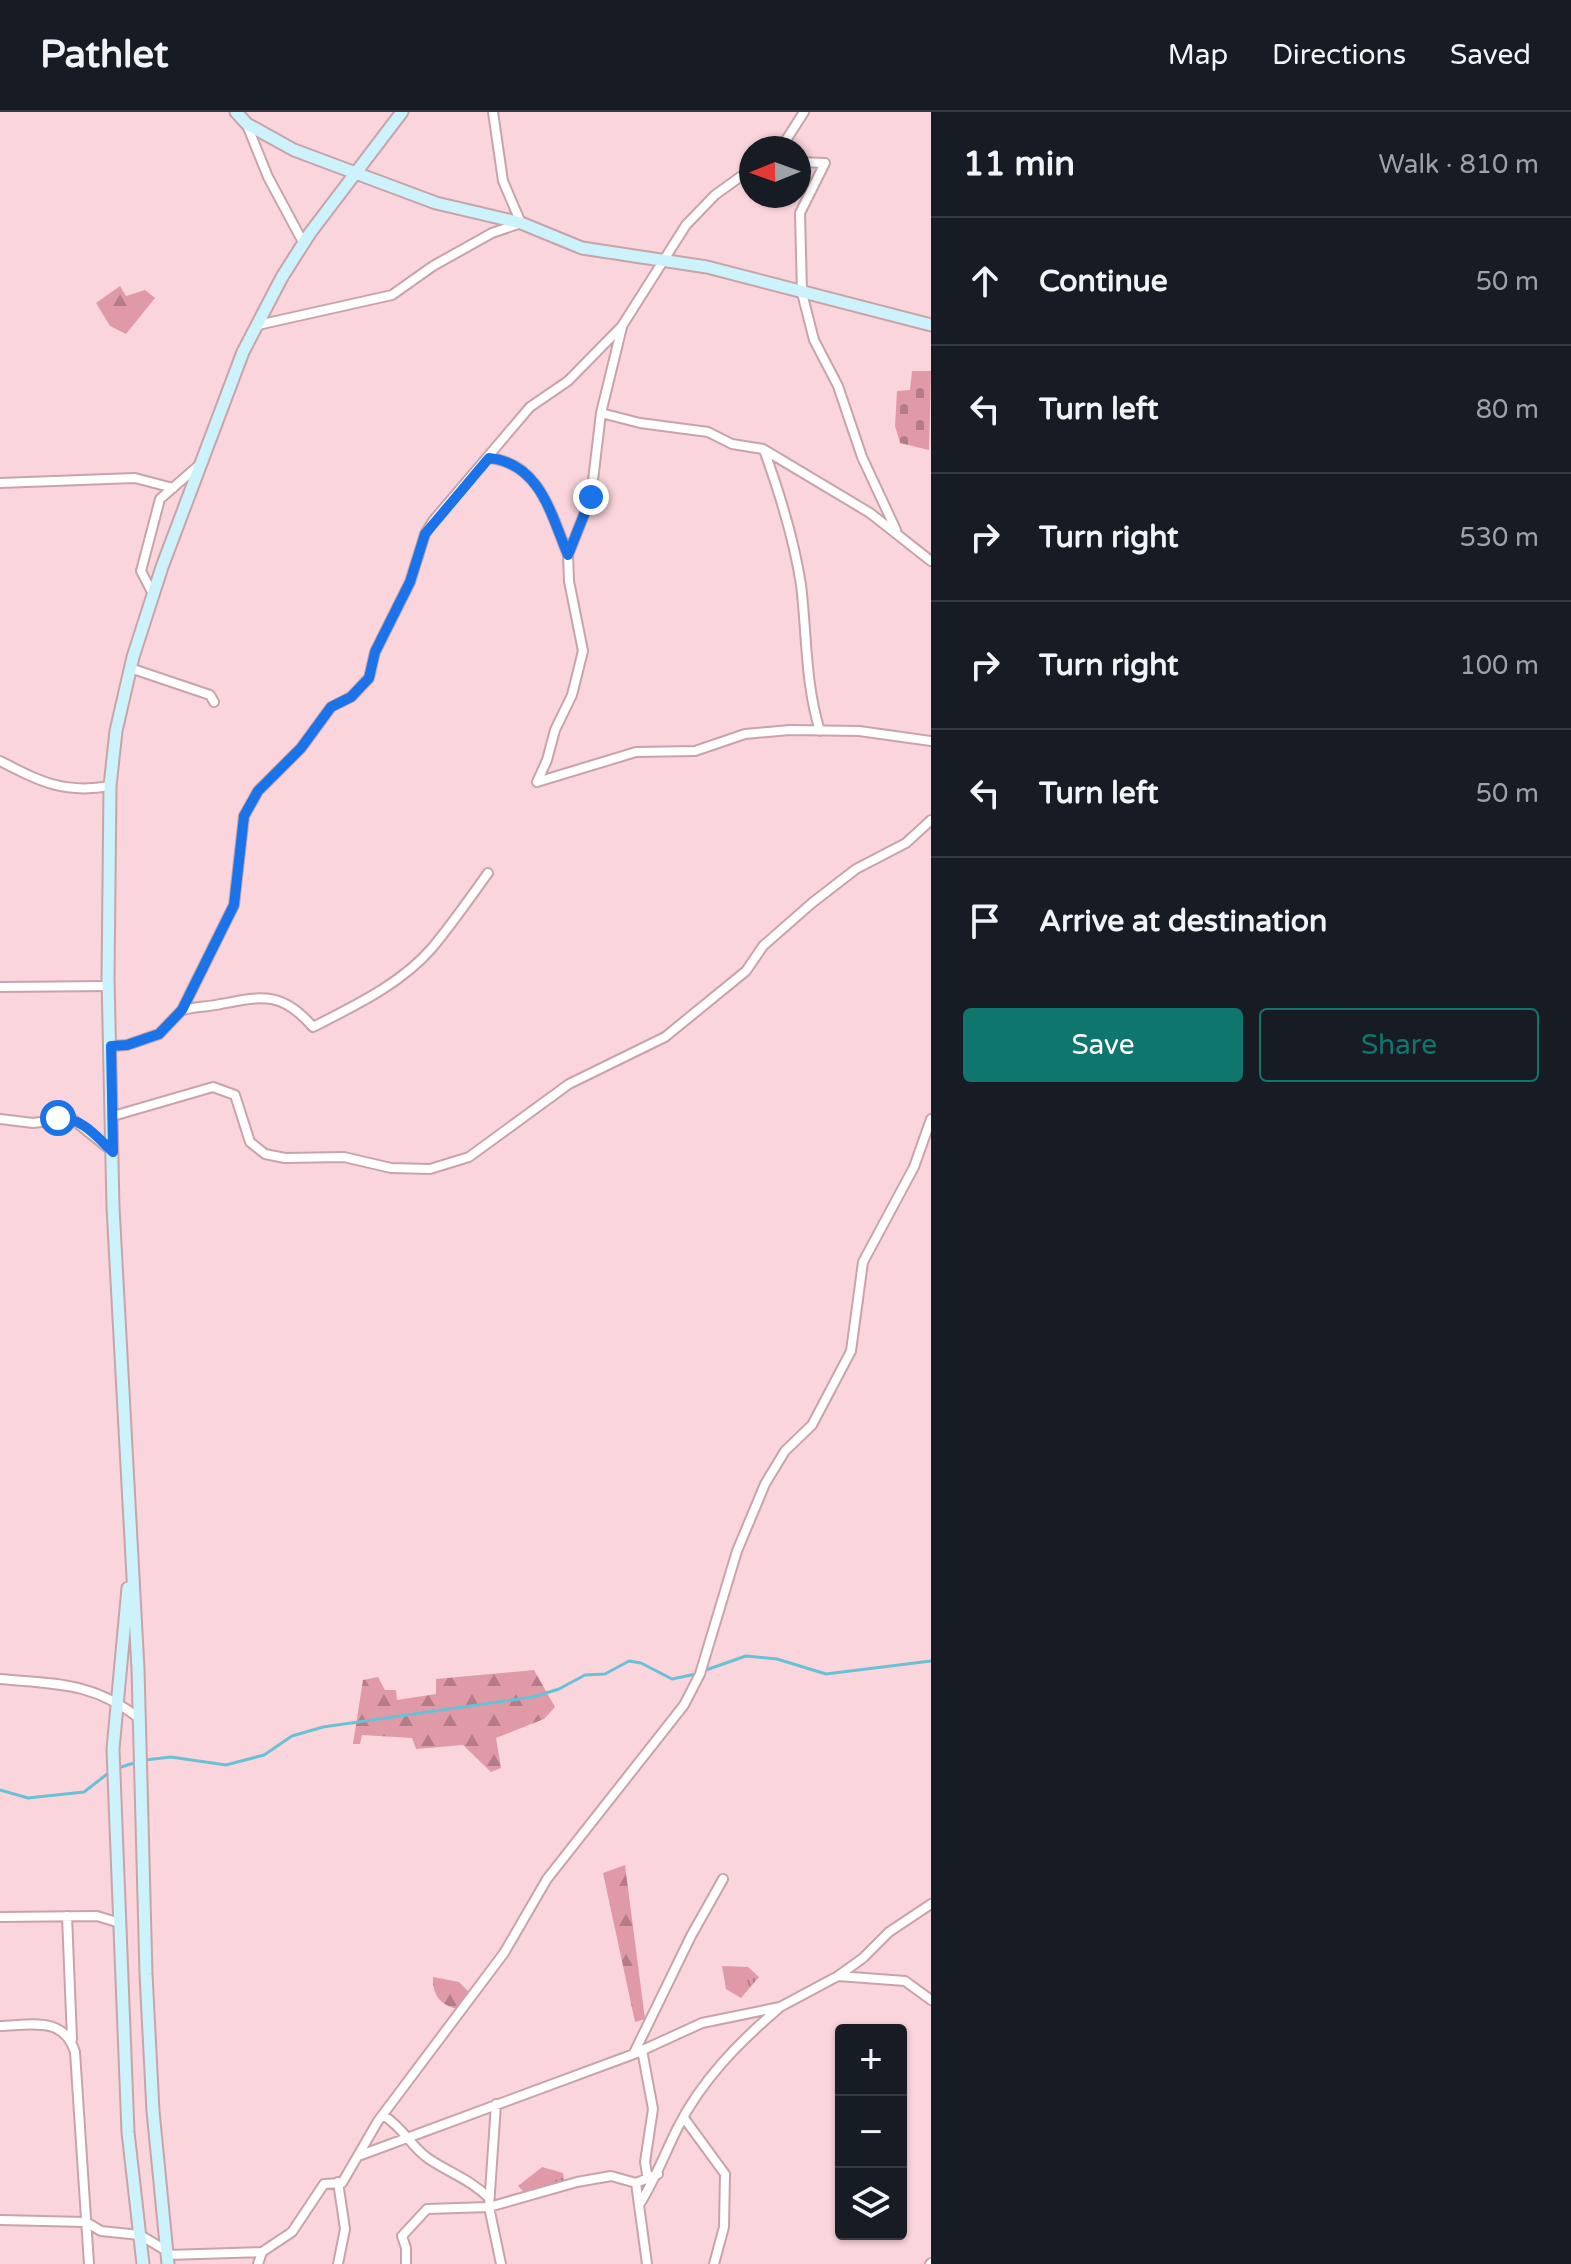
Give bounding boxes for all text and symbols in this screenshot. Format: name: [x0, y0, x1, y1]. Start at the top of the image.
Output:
text: Pathlet: [40, 32, 169, 78]
text: Map: [1168, 38, 1228, 72]
text: Directions: [1272, 38, 1406, 72]
text: Saved: [1450, 38, 1531, 72]
north arrow: [739, 136, 811, 208]
text: 11 min: [963, 144, 1075, 185]
text: Walk · 810 m: [1379, 149, 1539, 180]
icon: ahead: [963, 259, 1007, 303]
text: Continue: [1039, 263, 1168, 300]
text: 50 m: [1476, 266, 1539, 297]
icon: left: [963, 387, 1007, 431]
text: Turn left: [1039, 391, 1158, 428]
text: 80 m: [1476, 394, 1539, 425]
route end: [573, 479, 609, 515]
icon: right: [963, 515, 1007, 559]
text: Turn right: [1039, 519, 1179, 556]
text: 530 m: [1459, 522, 1539, 553]
icon: right: [963, 643, 1007, 687]
text: Turn right: [1039, 647, 1179, 684]
text: 100 m: [1459, 650, 1539, 681]
icon: left: [963, 771, 1007, 815]
text: Turn left: [1039, 775, 1158, 812]
text: 50 m: [1476, 778, 1539, 809]
icon: arrive: [963, 899, 1007, 943]
text: Arrive at destination: [1039, 903, 1327, 940]
button: Save: [963, 1008, 1243, 1082]
button: Share: [1259, 1008, 1539, 1082]
route start: [40, 1100, 76, 1136]
map controls: [835, 2024, 907, 2240]
button: +: [835, 2024, 907, 2096]
button: −: [835, 2096, 907, 2168]
button: layers: [835, 2168, 907, 2240]

